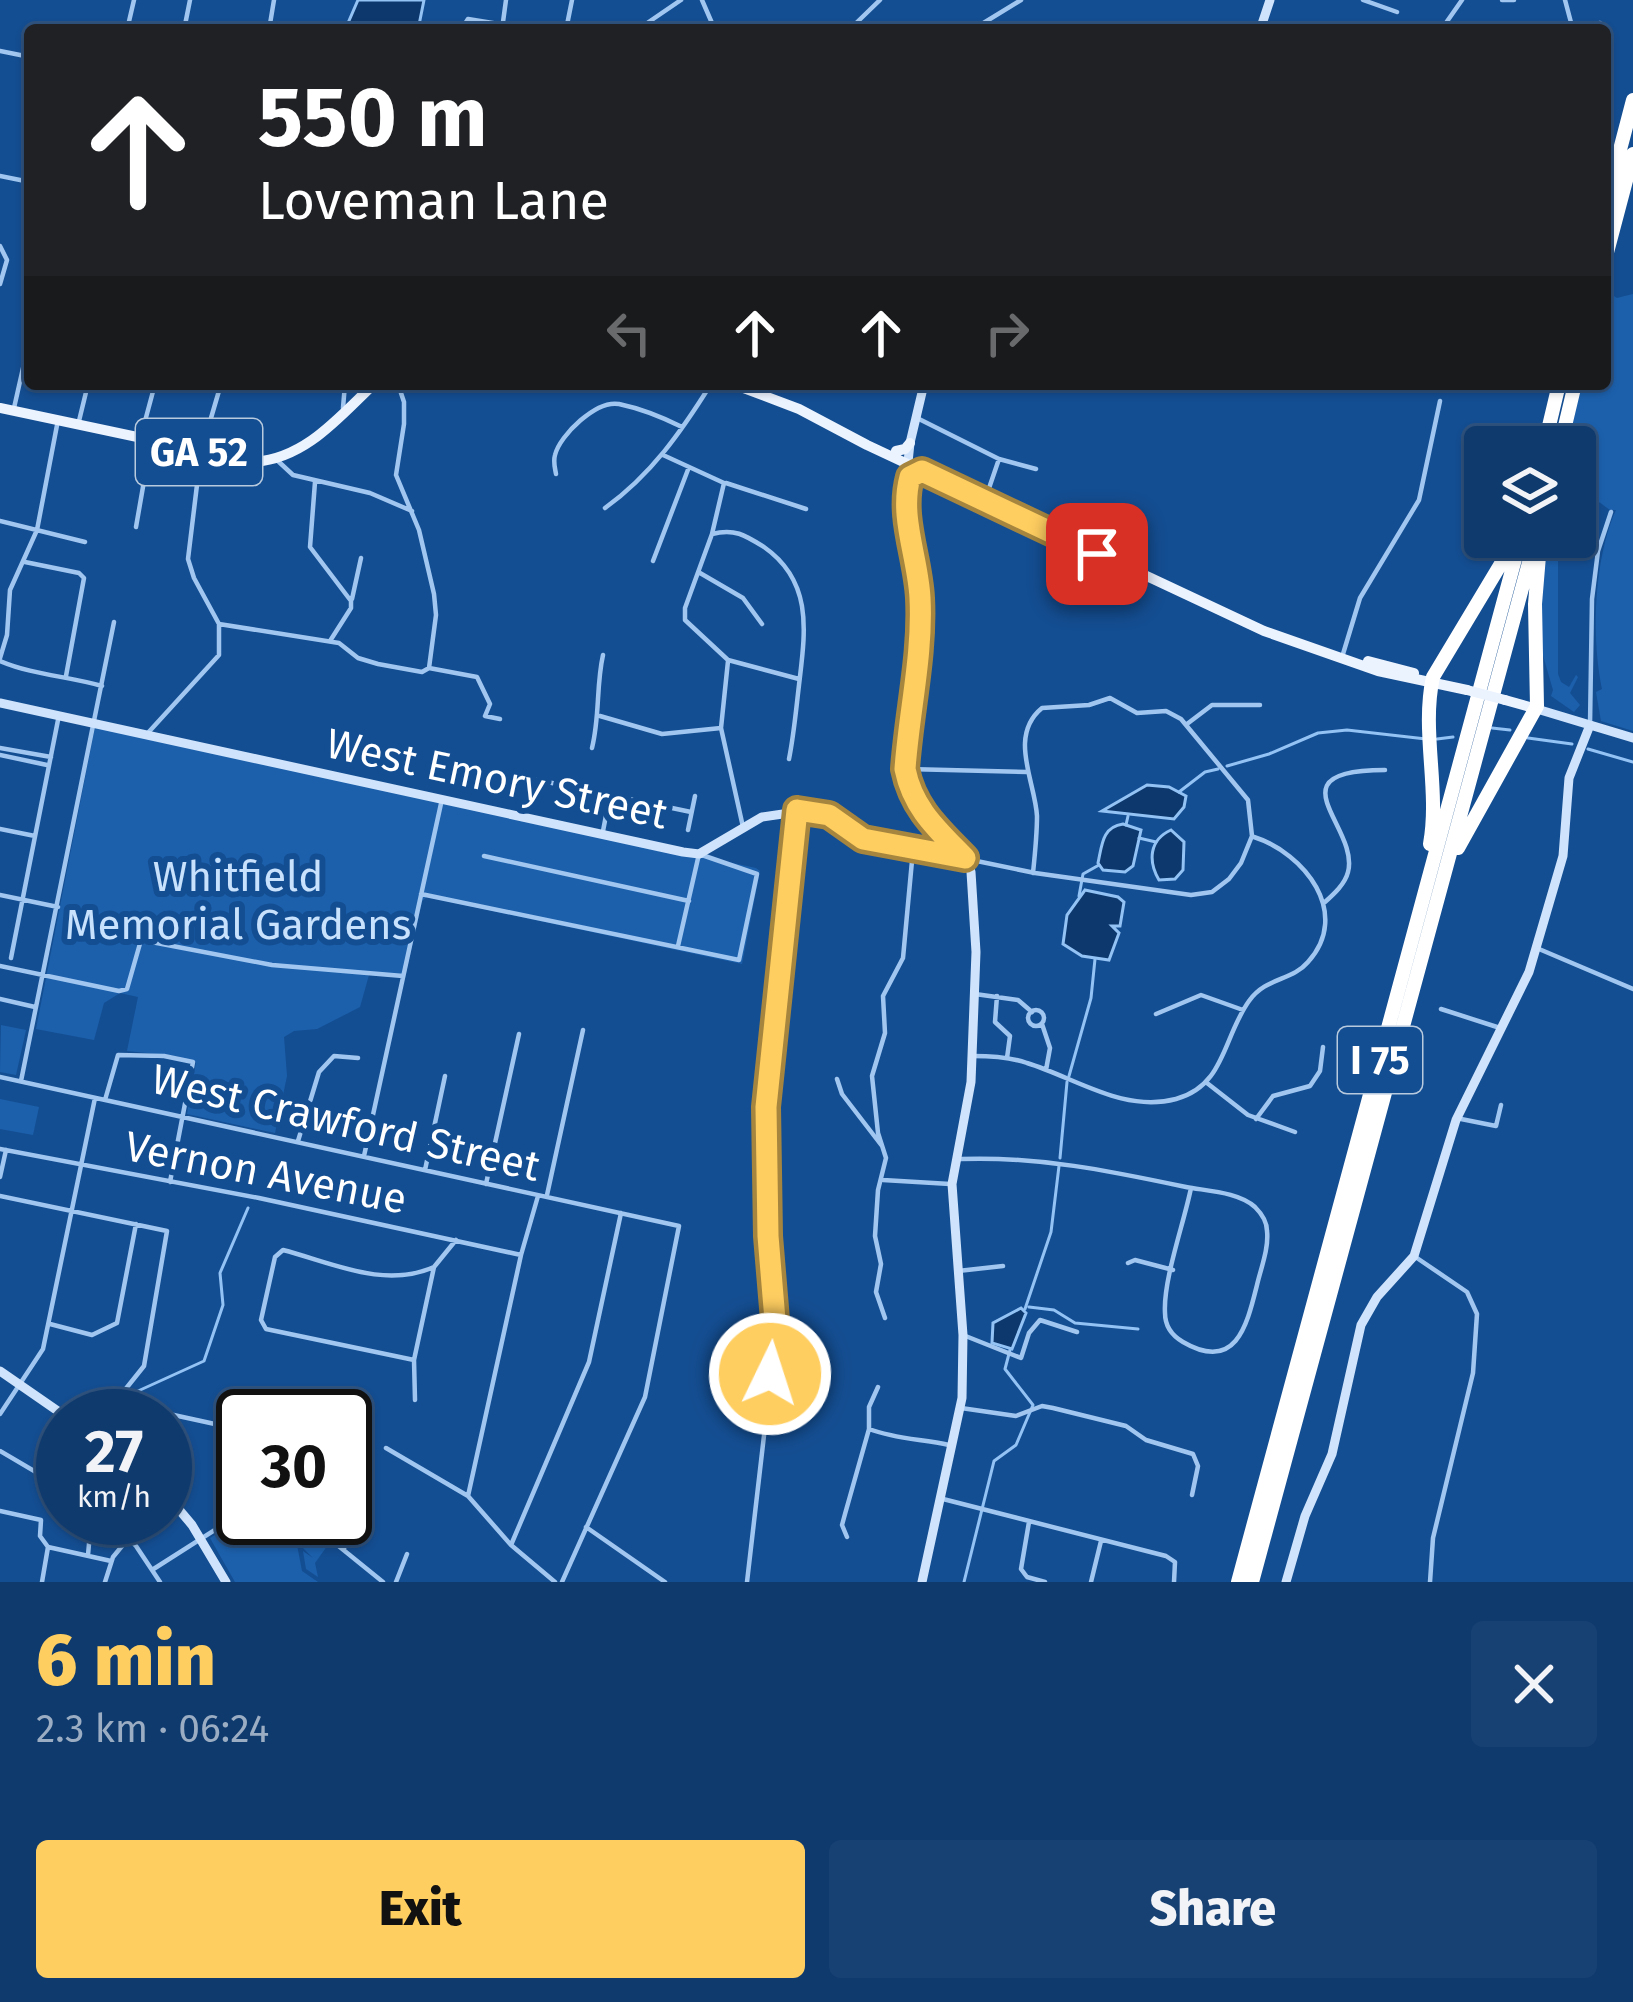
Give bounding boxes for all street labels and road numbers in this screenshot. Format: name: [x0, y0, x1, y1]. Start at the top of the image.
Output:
road number: GA 52: [136, 419, 262, 485]
street label: West Emory Street: [322, 718, 673, 840]
road number: I 75: [1338, 1027, 1422, 1093]
street label: West Crawford Street: [147, 1054, 546, 1192]
street label: Vernon Avenue: [121, 1121, 411, 1225]

